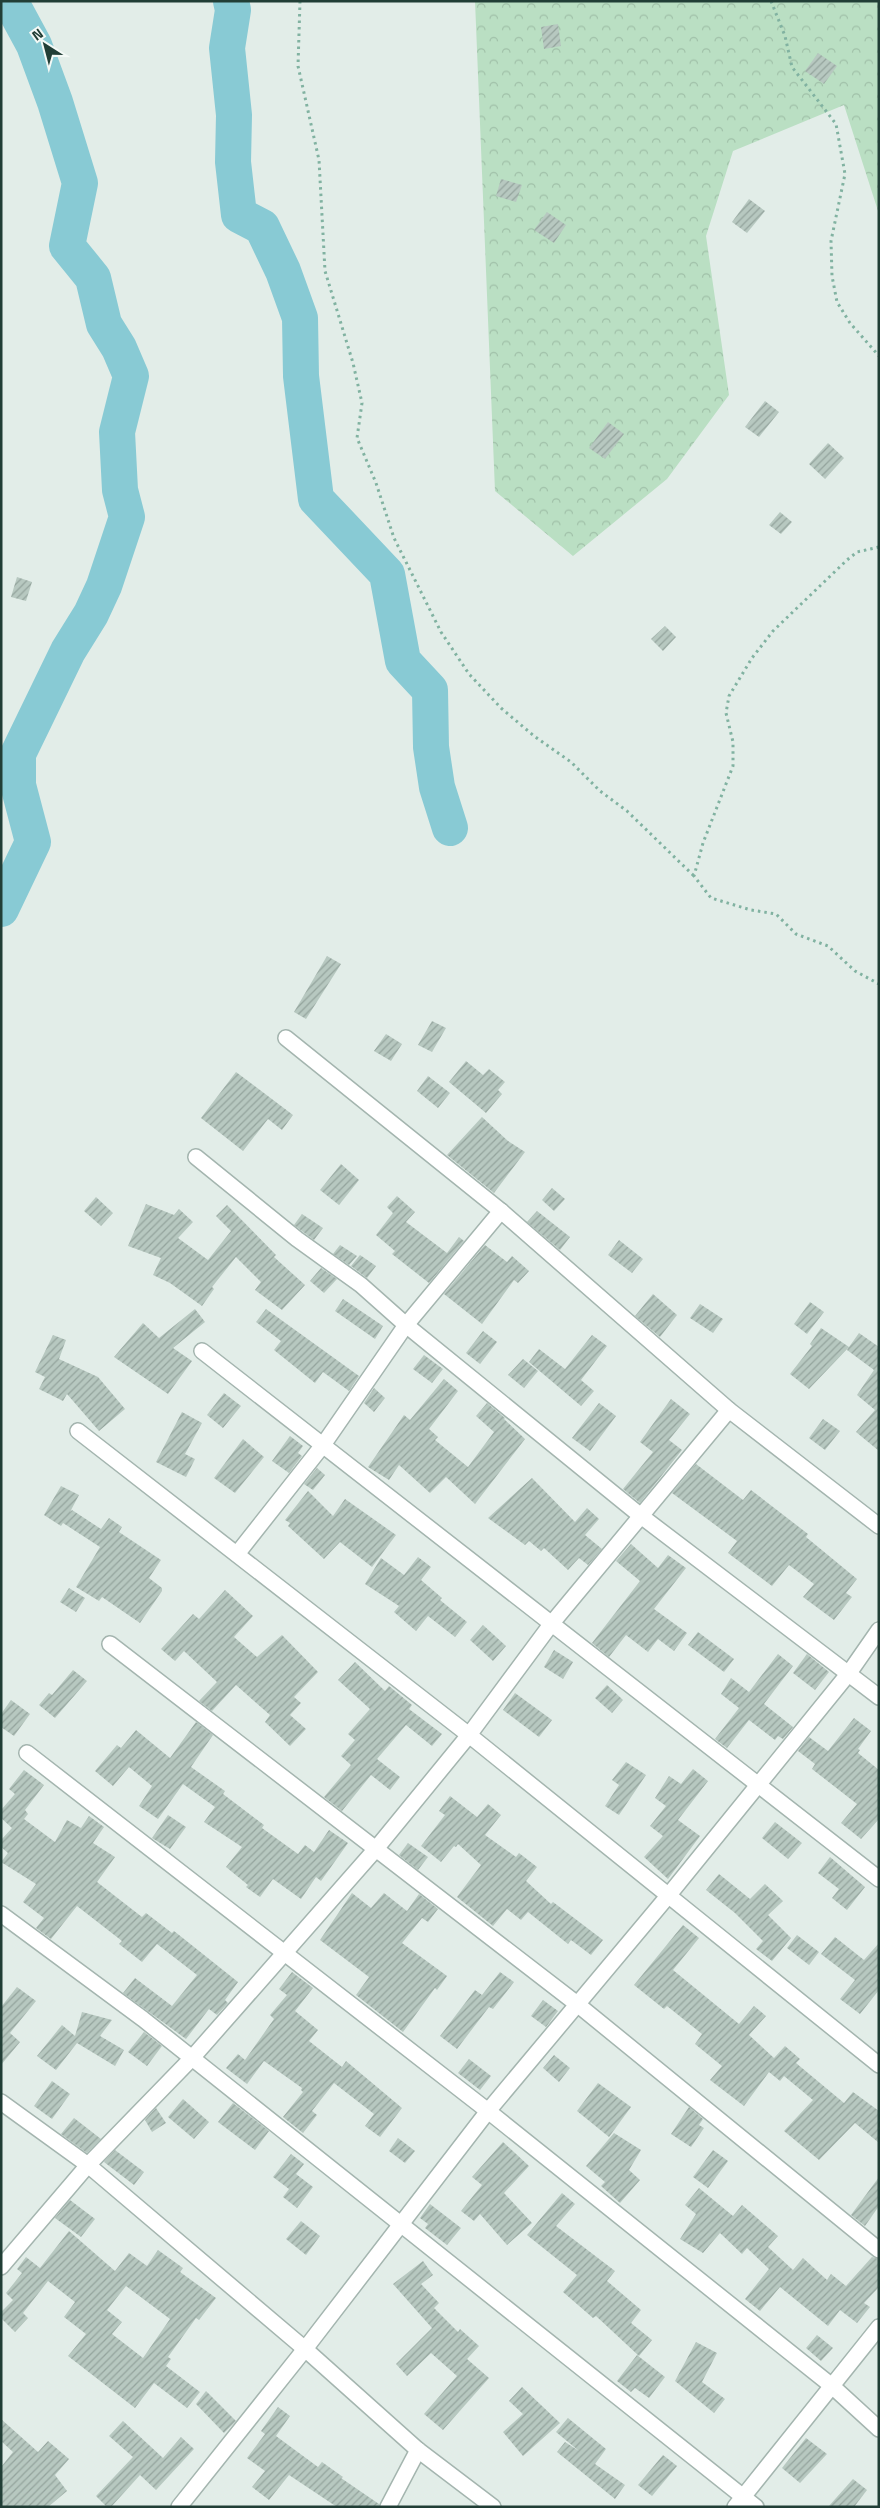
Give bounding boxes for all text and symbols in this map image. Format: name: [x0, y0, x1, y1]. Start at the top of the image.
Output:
north arrow: [20, 20, 70, 70]
text: N: [27, 23, 47, 45]

